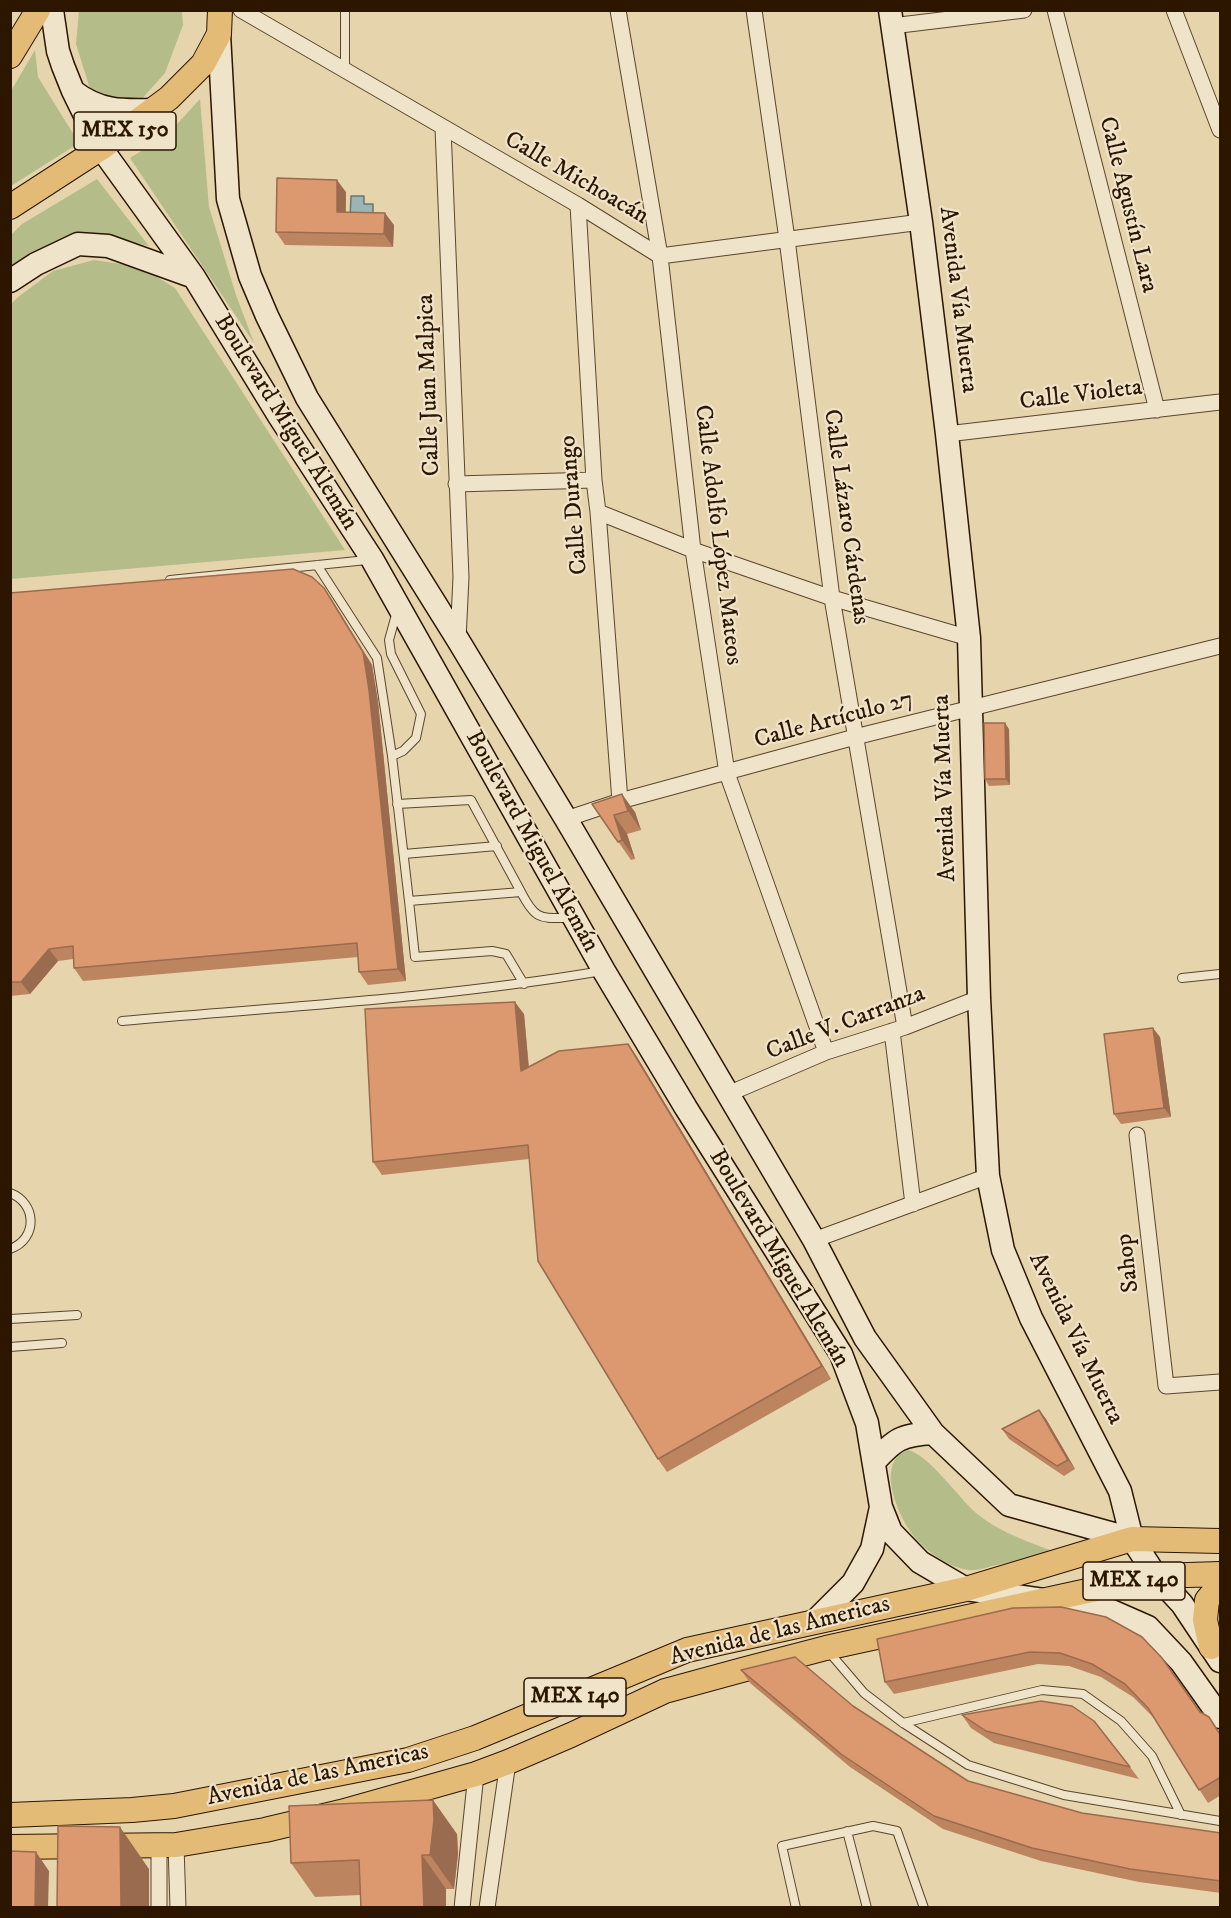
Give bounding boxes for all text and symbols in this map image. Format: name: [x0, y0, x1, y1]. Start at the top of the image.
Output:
road number: MEX 150: [74, 112, 176, 150]
street label: Calle Agustín Lara: [1091, 114, 1163, 296]
street label: Calle Michoacán: [499, 126, 653, 232]
street label: Avenida Vía Muerta: [931, 205, 983, 395]
street label: Calle Juan Malpica: [412, 293, 448, 477]
street label: Boulevard Miguel Alemán: [207, 310, 363, 536]
street label: Calle Violeta: [1018, 374, 1144, 418]
street label: Calle Adolfo López Mateos: [687, 403, 747, 667]
street label: Calle Lázaro Cárdenas: [816, 408, 874, 626]
street label: Calle Durango: [555, 434, 595, 576]
street label: Calle Artículo 27: [751, 686, 917, 756]
street label: Avenida Vía Muerta: [928, 694, 964, 882]
street label: Boulevard Miguel Alemán: [458, 726, 604, 958]
street label: Calle V. Carranza: [763, 980, 929, 1068]
street label: Boulevard Miguel Alemán: [702, 1145, 854, 1373]
street label: Sahop: [1111, 1232, 1147, 1294]
street label: Avenida Vía Muerta: [1021, 1249, 1129, 1429]
road number: MEX 140: [1083, 1562, 1185, 1600]
street label: Avenida de las Americas: [667, 1591, 893, 1673]
road number: MEX 140: [524, 1678, 626, 1716]
street label: Avenida de las Americas: [205, 1738, 431, 1814]

